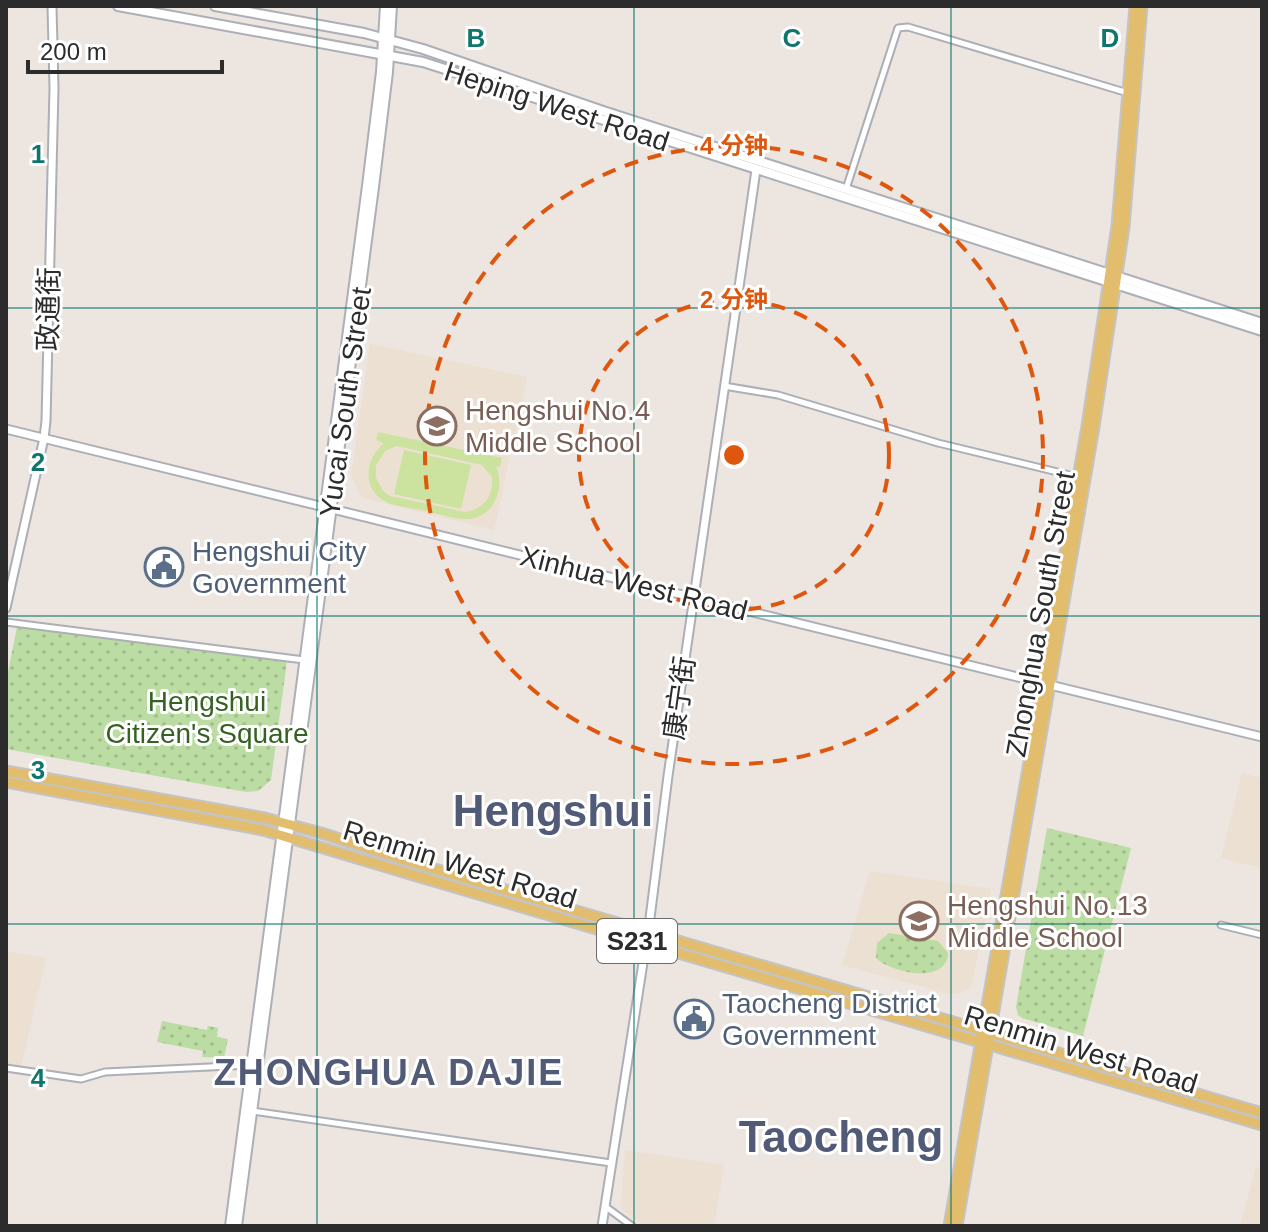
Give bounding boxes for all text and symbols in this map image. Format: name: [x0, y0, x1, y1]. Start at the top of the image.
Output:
text: B: [467, 23, 485, 53]
text: C: [783, 23, 802, 53]
text: D: [1101, 23, 1119, 53]
scale bar: [28, 24, 222, 74]
text: 200 m: [40, 38, 107, 65]
street label: Heping West Road: [441, 56, 673, 157]
text: 4 分钟: [700, 132, 768, 159]
text: 1: [31, 139, 45, 169]
street label: 政通街: [32, 267, 65, 351]
street label: Yucai South Street: [314, 285, 377, 519]
text: 2 分钟: [700, 286, 768, 313]
place label: Hengshui No.4 Middle School: [465, 395, 650, 458]
school or university icon: Hengshui No.4 Middle School: [416, 405, 458, 447]
centre of rings: [720, 441, 748, 469]
text: 2: [31, 447, 45, 477]
street label: Zhonghua South Street: [1000, 469, 1081, 759]
place label: Hengshui City Government: [192, 536, 366, 599]
street label: Xinhua West Road: [517, 540, 751, 627]
public building icon: Hengshui City Government: [143, 546, 185, 588]
street label: 康宁街: [658, 654, 701, 742]
park label: Hengshui Citizen's Square: [106, 686, 309, 749]
text: 3: [31, 755, 45, 785]
district label: Hengshui: [453, 786, 653, 835]
street label: Renmin West Road: [339, 814, 580, 915]
place label: Hengshui No.13 Middle School: [947, 890, 1148, 953]
school or university icon: Hengshui No.13 Middle School: [898, 900, 940, 942]
road number: S231: [597, 919, 677, 963]
place label: Taocheng District Government: [722, 988, 937, 1051]
public building icon: Taocheng District Government: [673, 998, 715, 1040]
street label: Renmin West Road: [960, 999, 1201, 1100]
district label: ZHONGHUA DAJIE: [214, 1052, 564, 1093]
text: 4: [31, 1063, 46, 1093]
district label: Taocheng: [739, 1112, 943, 1161]

